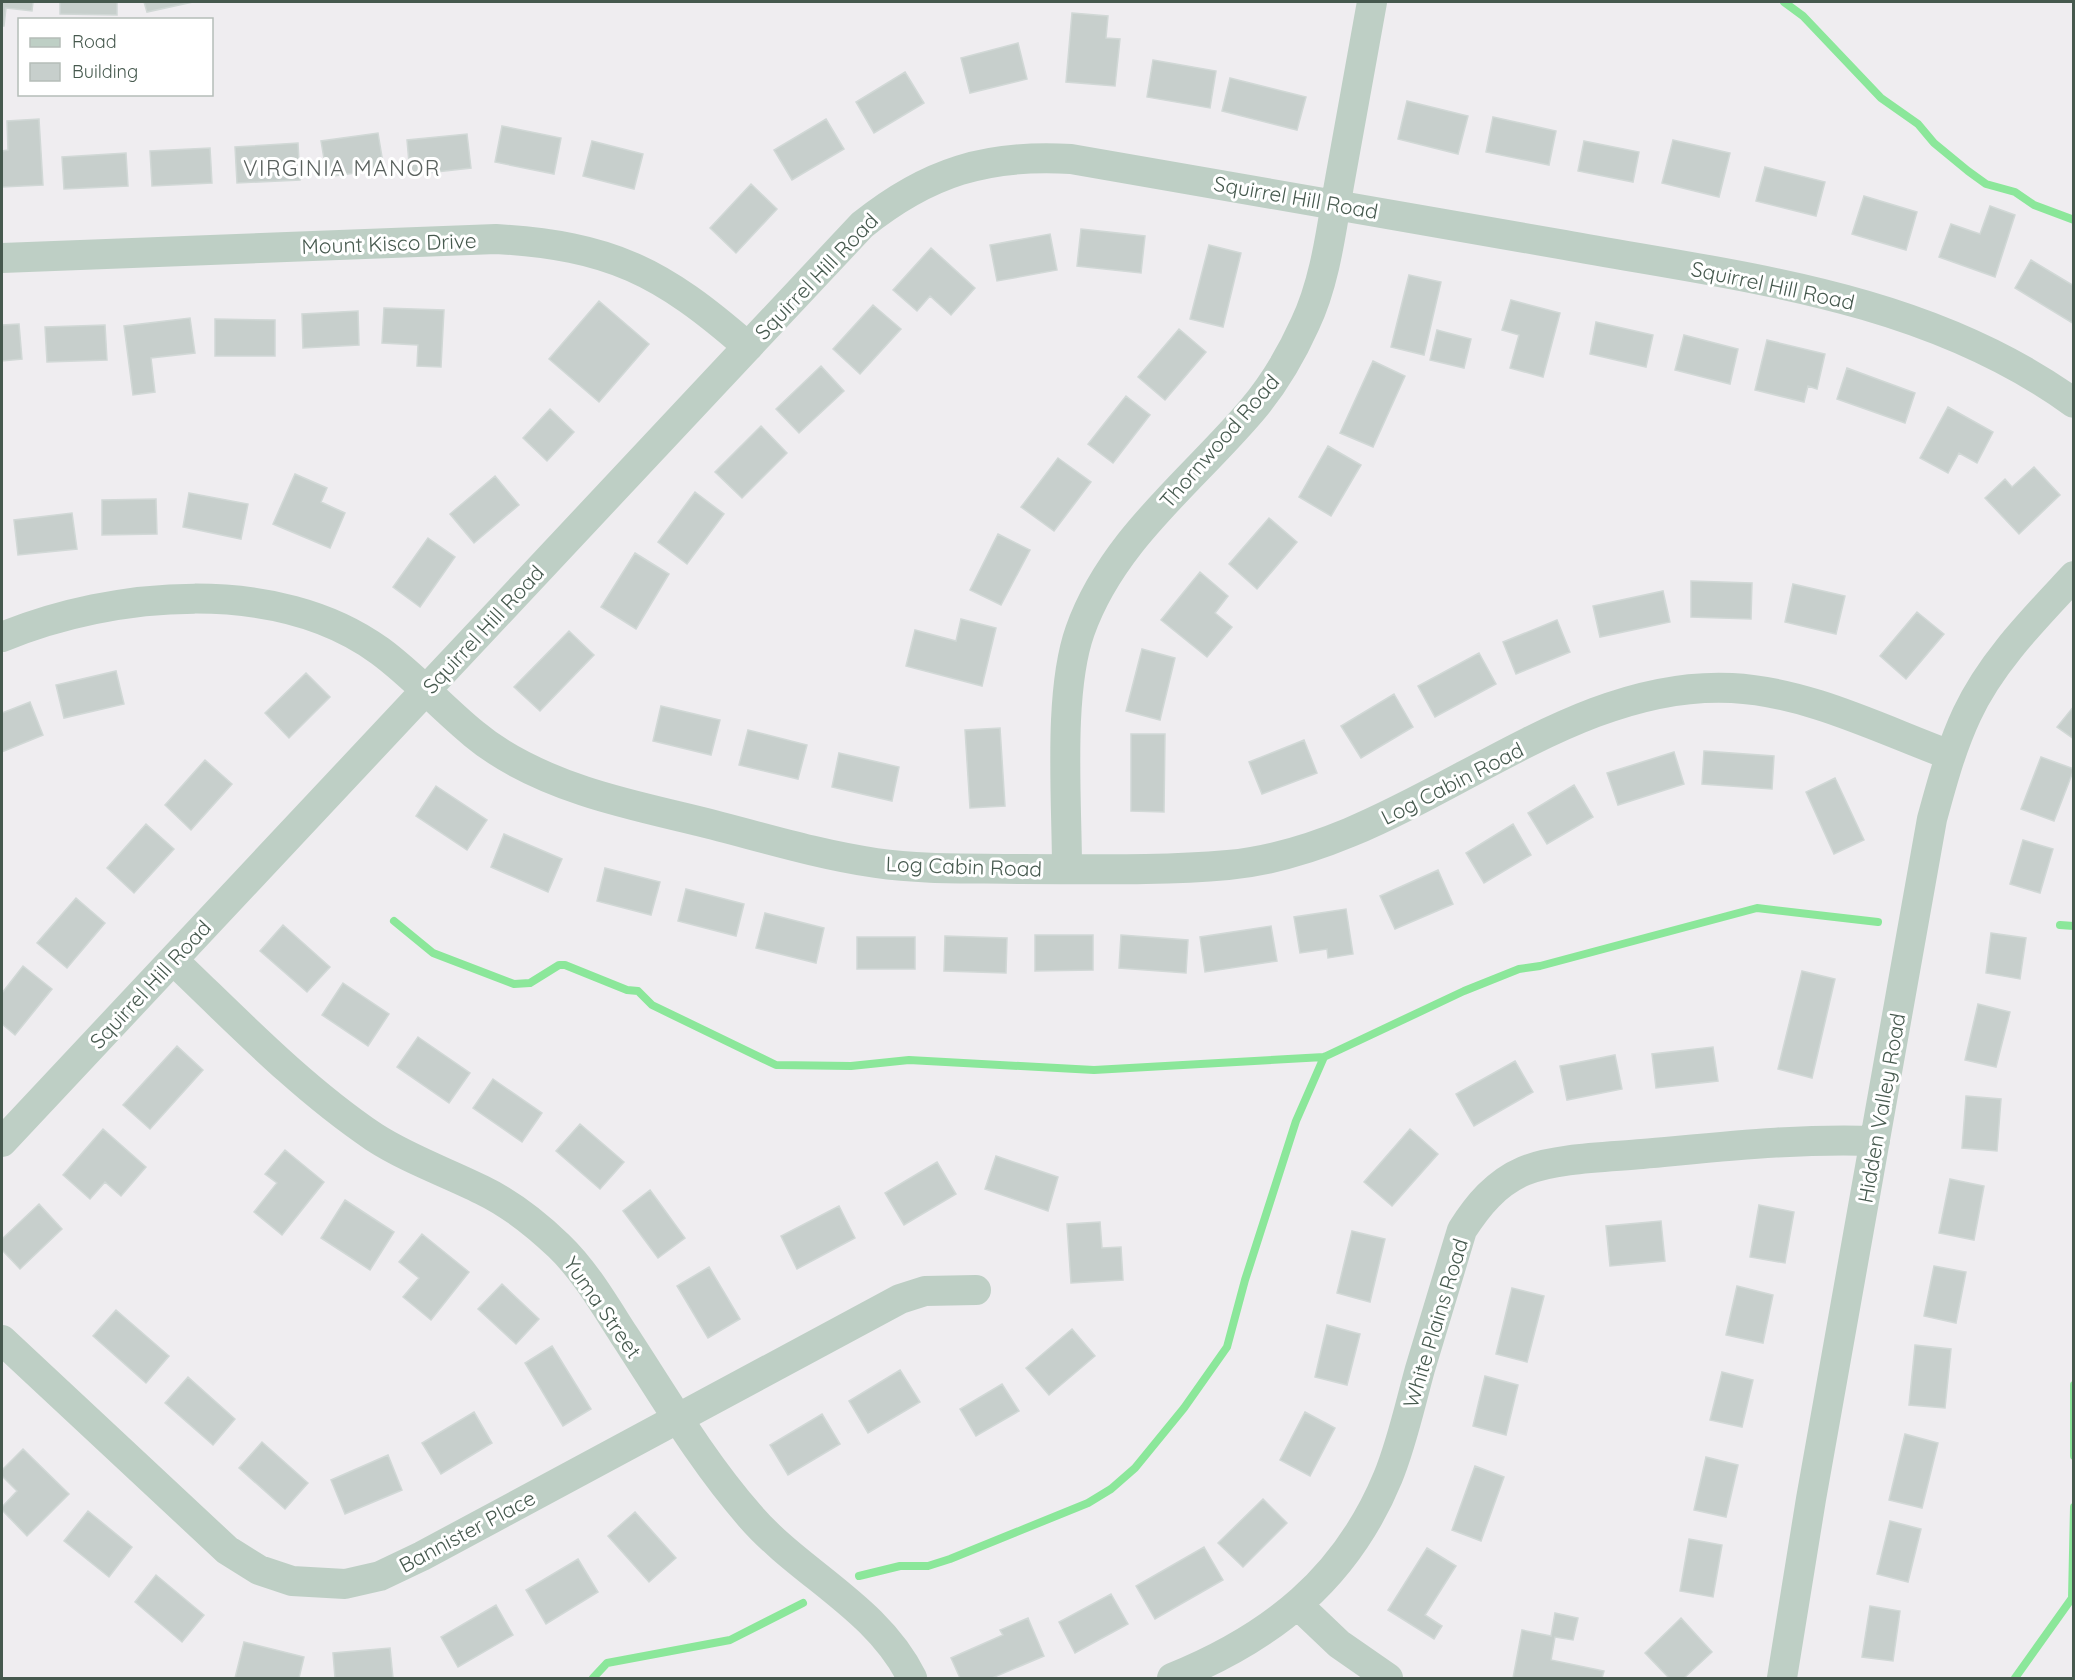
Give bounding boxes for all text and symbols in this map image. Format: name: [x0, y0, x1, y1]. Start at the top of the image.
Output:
legend: [18, 18, 213, 96]
text: Road: [72, 30, 117, 53]
text: Building: [72, 60, 138, 83]
district label: VIRGINIA MANOR: [243, 154, 441, 182]
street label: Squirrel Hill Road: [1212, 170, 1380, 224]
street label: Squirrel Hill Road: [749, 207, 883, 345]
street label: Mount Kisco Drive: [301, 227, 477, 259]
street label: Squirrel Hill Road: [1689, 255, 1857, 315]
street label: Thornwood Road: [1154, 369, 1284, 513]
street label: Squirrel Hill Road: [417, 559, 549, 699]
street label: Log Cabin Road: [1376, 736, 1528, 830]
street label: Log Cabin Road: [885, 850, 1043, 882]
street label: Squirrel Hill Road: [84, 914, 216, 1054]
street label: Hidden Valley Road: [1852, 1011, 1910, 1205]
street label: White Plains Road: [1397, 1235, 1473, 1411]
street label: Yuma Street: [558, 1251, 648, 1363]
street label: Bannister Place: [394, 1484, 540, 1578]

